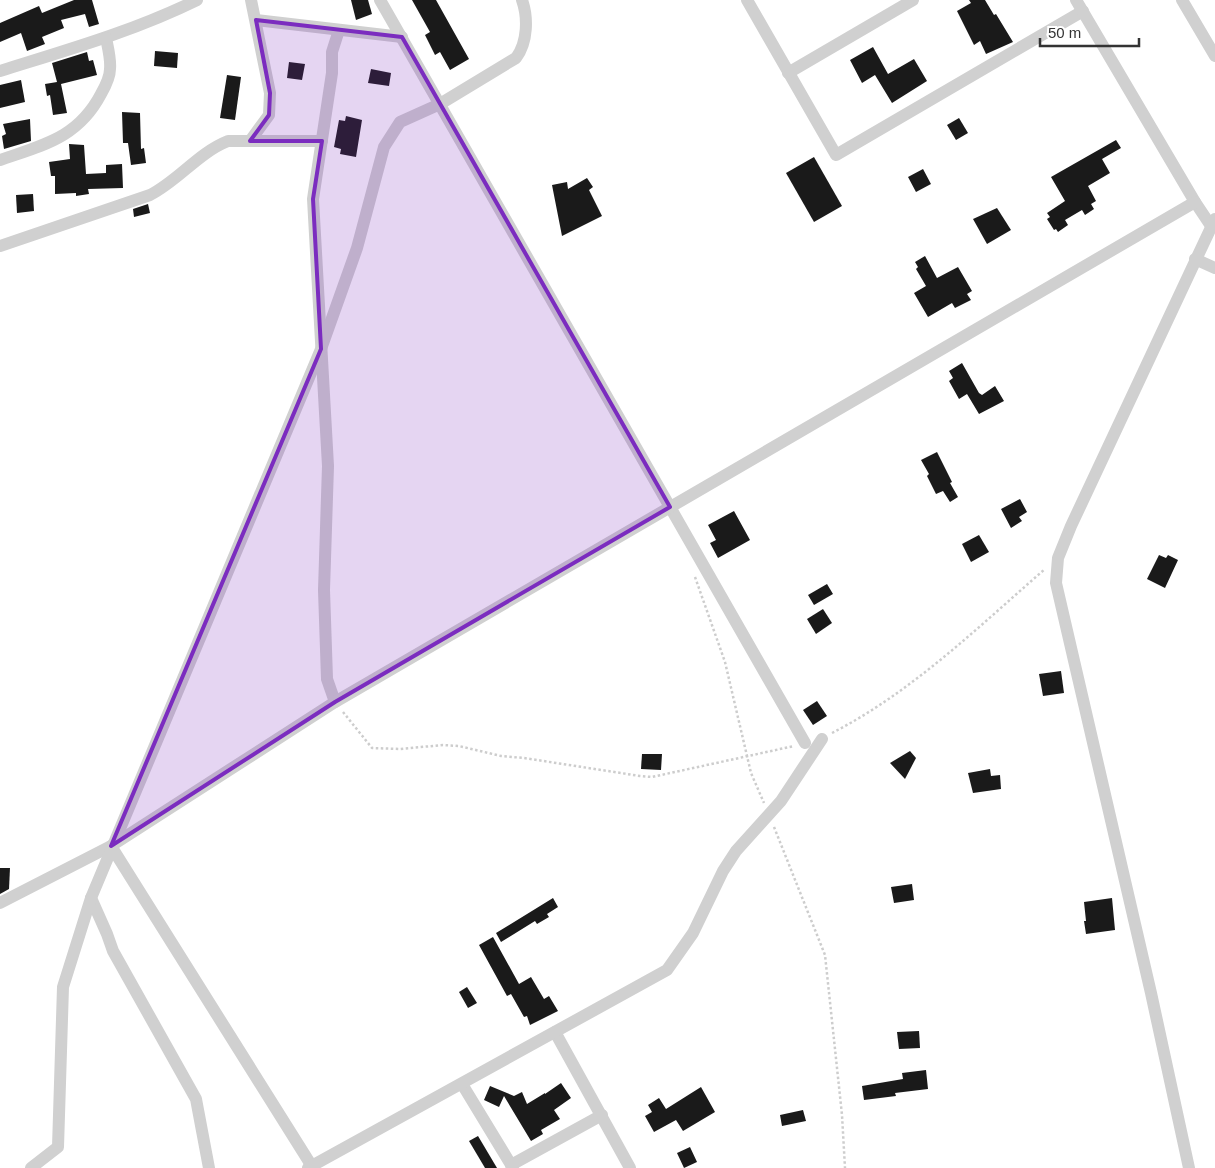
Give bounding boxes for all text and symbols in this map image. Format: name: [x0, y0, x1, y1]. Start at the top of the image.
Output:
scale bar: [1040, 15, 1139, 47]
text: 50 m: [1048, 24, 1081, 41]

